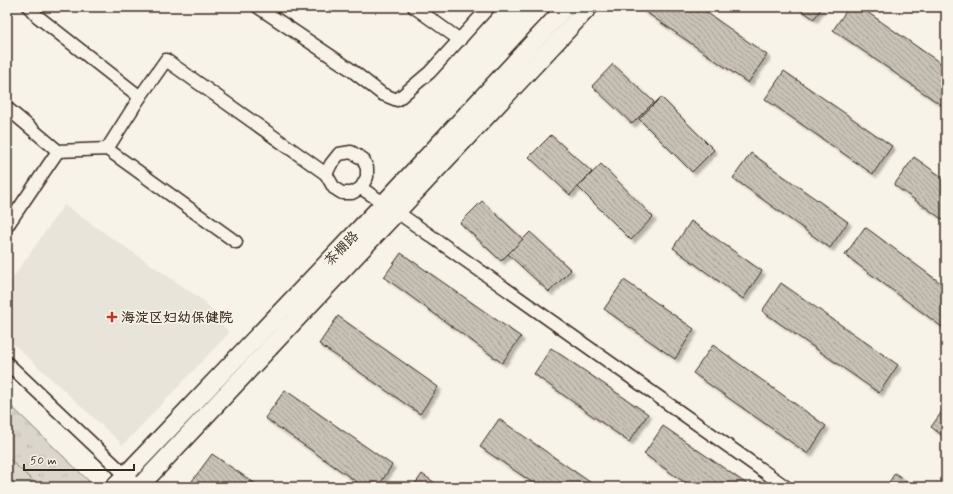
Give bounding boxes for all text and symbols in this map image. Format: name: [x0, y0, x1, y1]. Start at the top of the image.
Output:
street label: 茶棚路: [321, 227, 363, 270]
place label: 海淀区妇幼保健院: [121, 309, 233, 327]
marker: 海淀区妇幼保健院: [106, 311, 118, 323]
scale bar: [24, 446, 134, 472]
text: 50 m: [30, 453, 57, 469]

